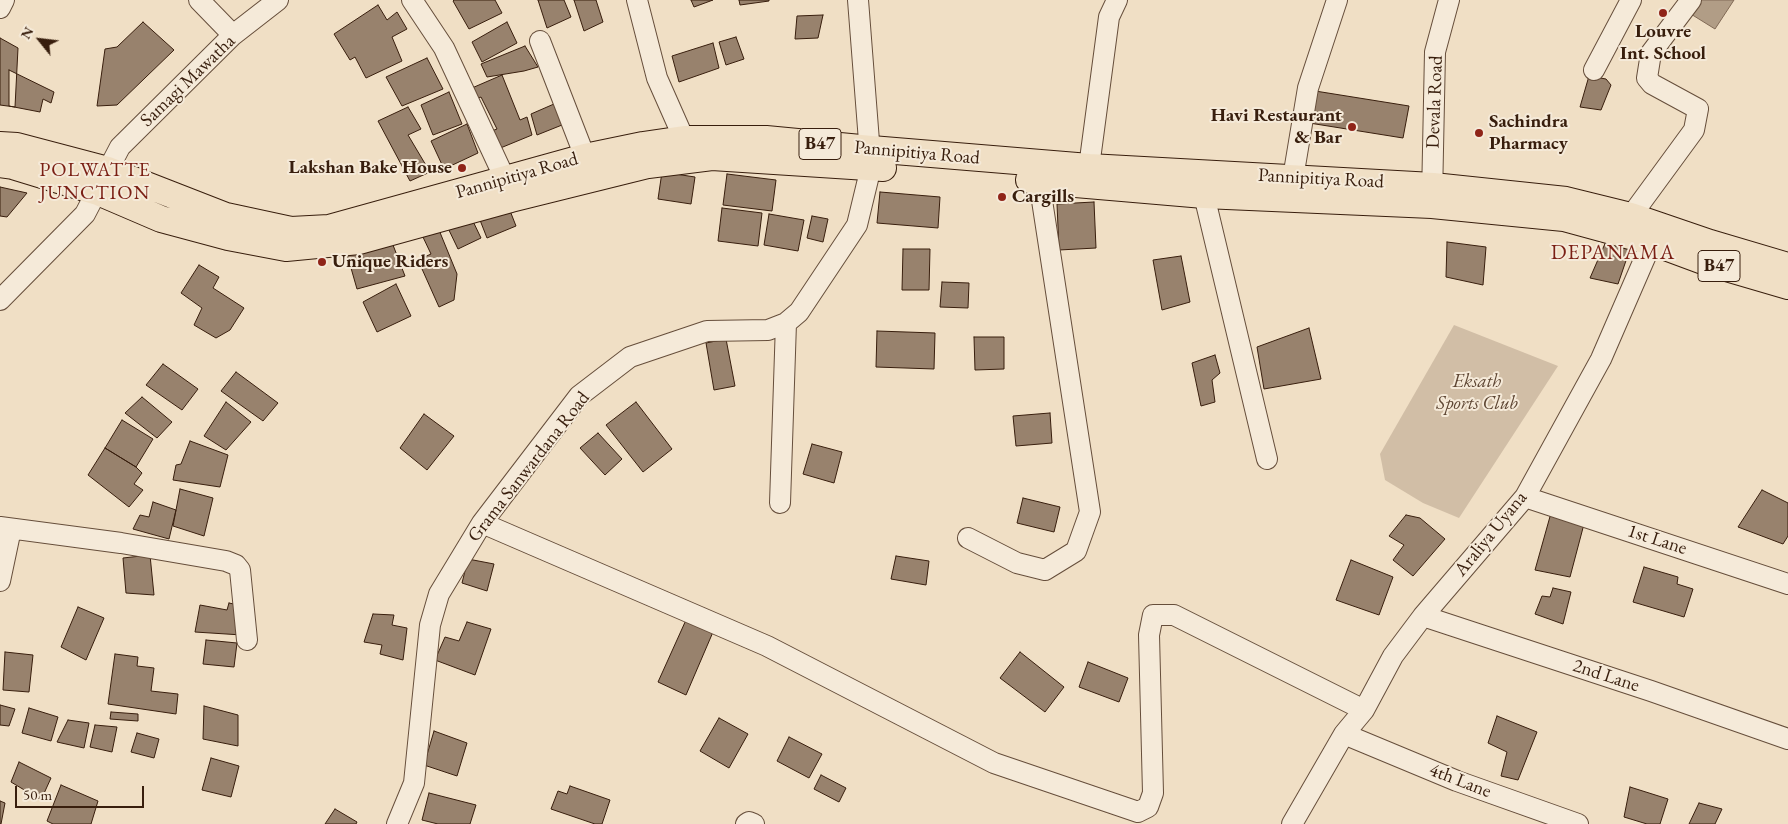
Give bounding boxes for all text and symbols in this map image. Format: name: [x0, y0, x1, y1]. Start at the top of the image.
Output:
marker: Louvre Int. School: [1657, 7, 1669, 19]
north arrow: [15, 15, 65, 65]
place label: Louvre Int. School: [1620, 21, 1706, 65]
text: N: [16, 23, 37, 42]
street label: Samagi Mawatha: [136, 30, 240, 132]
street label: Devala Road: [1422, 55, 1448, 149]
place label: Havi Restaurant & Bar: [1211, 105, 1342, 149]
place label: Sachindra Pharmacy: [1489, 111, 1568, 155]
marker: Havi Restaurant & Bar: [1346, 121, 1358, 133]
marker: Sachindra Pharmacy: [1473, 127, 1485, 139]
road number: B47: [799, 128, 841, 160]
street label: Pannipitiya Road: [853, 136, 981, 170]
street label: Pannipitiya Road: [453, 148, 581, 204]
place label: Lakshan Bake House: [288, 157, 452, 179]
district label: POLWATTE JUNCTION: [38, 159, 152, 206]
marker: Lakshan Bake House: [456, 162, 468, 174]
street label: Pannipitiya Road: [1257, 164, 1385, 194]
place label: Cargills: [1012, 186, 1074, 208]
marker: Cargills: [996, 191, 1008, 203]
district label: DEPANAMA: [1550, 240, 1676, 266]
road number: B47: [1698, 250, 1740, 282]
place label: Unique Riders: [332, 251, 448, 273]
marker: Unique Riders: [316, 256, 328, 268]
park label: Eksath Sports Club: [1436, 371, 1518, 415]
street label: Grama Sanwardana Road: [463, 387, 595, 547]
street label: Araliya Uyana: [1450, 487, 1532, 581]
street label: 1st Lane: [1624, 520, 1690, 560]
street label: 2nd Lane: [1570, 655, 1642, 697]
street label: 4th Lane: [1426, 759, 1494, 803]
scale bar: [18, 776, 146, 808]
text: 50 m: [23, 785, 52, 804]

